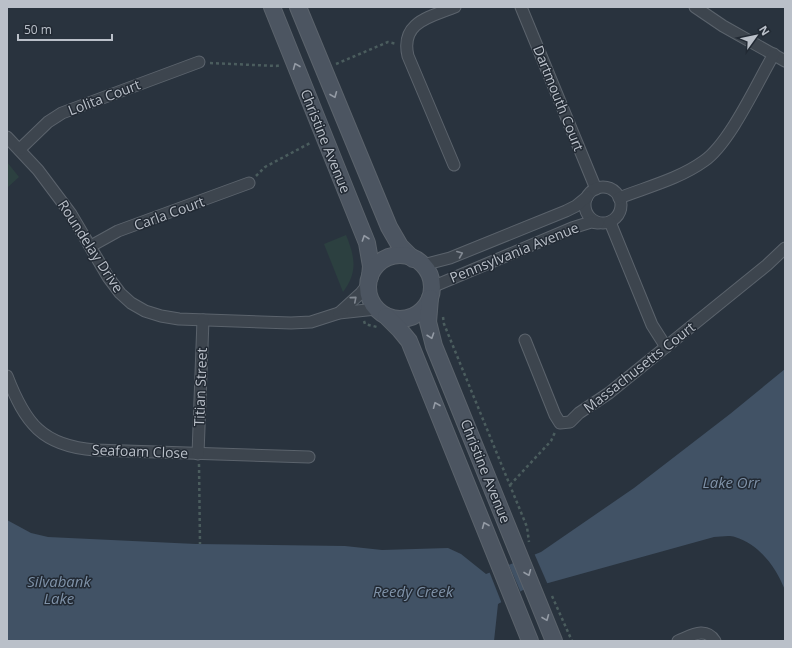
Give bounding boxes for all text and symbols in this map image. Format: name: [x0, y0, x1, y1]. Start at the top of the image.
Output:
scale bar: [18, 16, 112, 42]
north arrow: [736, 16, 776, 56]
text: 50 m: [24, 21, 52, 38]
text: N: [756, 22, 774, 38]
street label: Dartmouth Court: [529, 42, 589, 154]
one-way arrow: [292, 62, 300, 69]
street label: Lolita Court: [65, 75, 143, 119]
street label: Christine Avenue: [296, 86, 356, 196]
one-way arrow: [330, 91, 338, 98]
street label: Carla Court: [131, 191, 207, 235]
street label: Roundelay Drive: [54, 196, 128, 296]
street label: Pennsylvania Avenue: [447, 217, 582, 287]
one-way arrow: [361, 235, 370, 242]
one-way arrow: [456, 250, 463, 258]
one-way arrow: [350, 296, 357, 303]
street label: Massachusetts Court: [579, 317, 699, 417]
one-way arrow: [427, 333, 435, 340]
street label: Titian Street: [189, 347, 211, 427]
one-way arrow: [432, 401, 440, 408]
street label: Christine Avenue: [456, 416, 516, 526]
street label: Seafoam Close: [92, 440, 189, 462]
water label: Lake Orr: [702, 472, 761, 492]
one-way arrow: [481, 521, 489, 528]
one-way arrow: [523, 569, 531, 577]
water label: Silvabank Lake: [27, 571, 91, 608]
water label: Reedy Creek: [373, 581, 454, 601]
one-way arrow: [541, 613, 549, 621]

